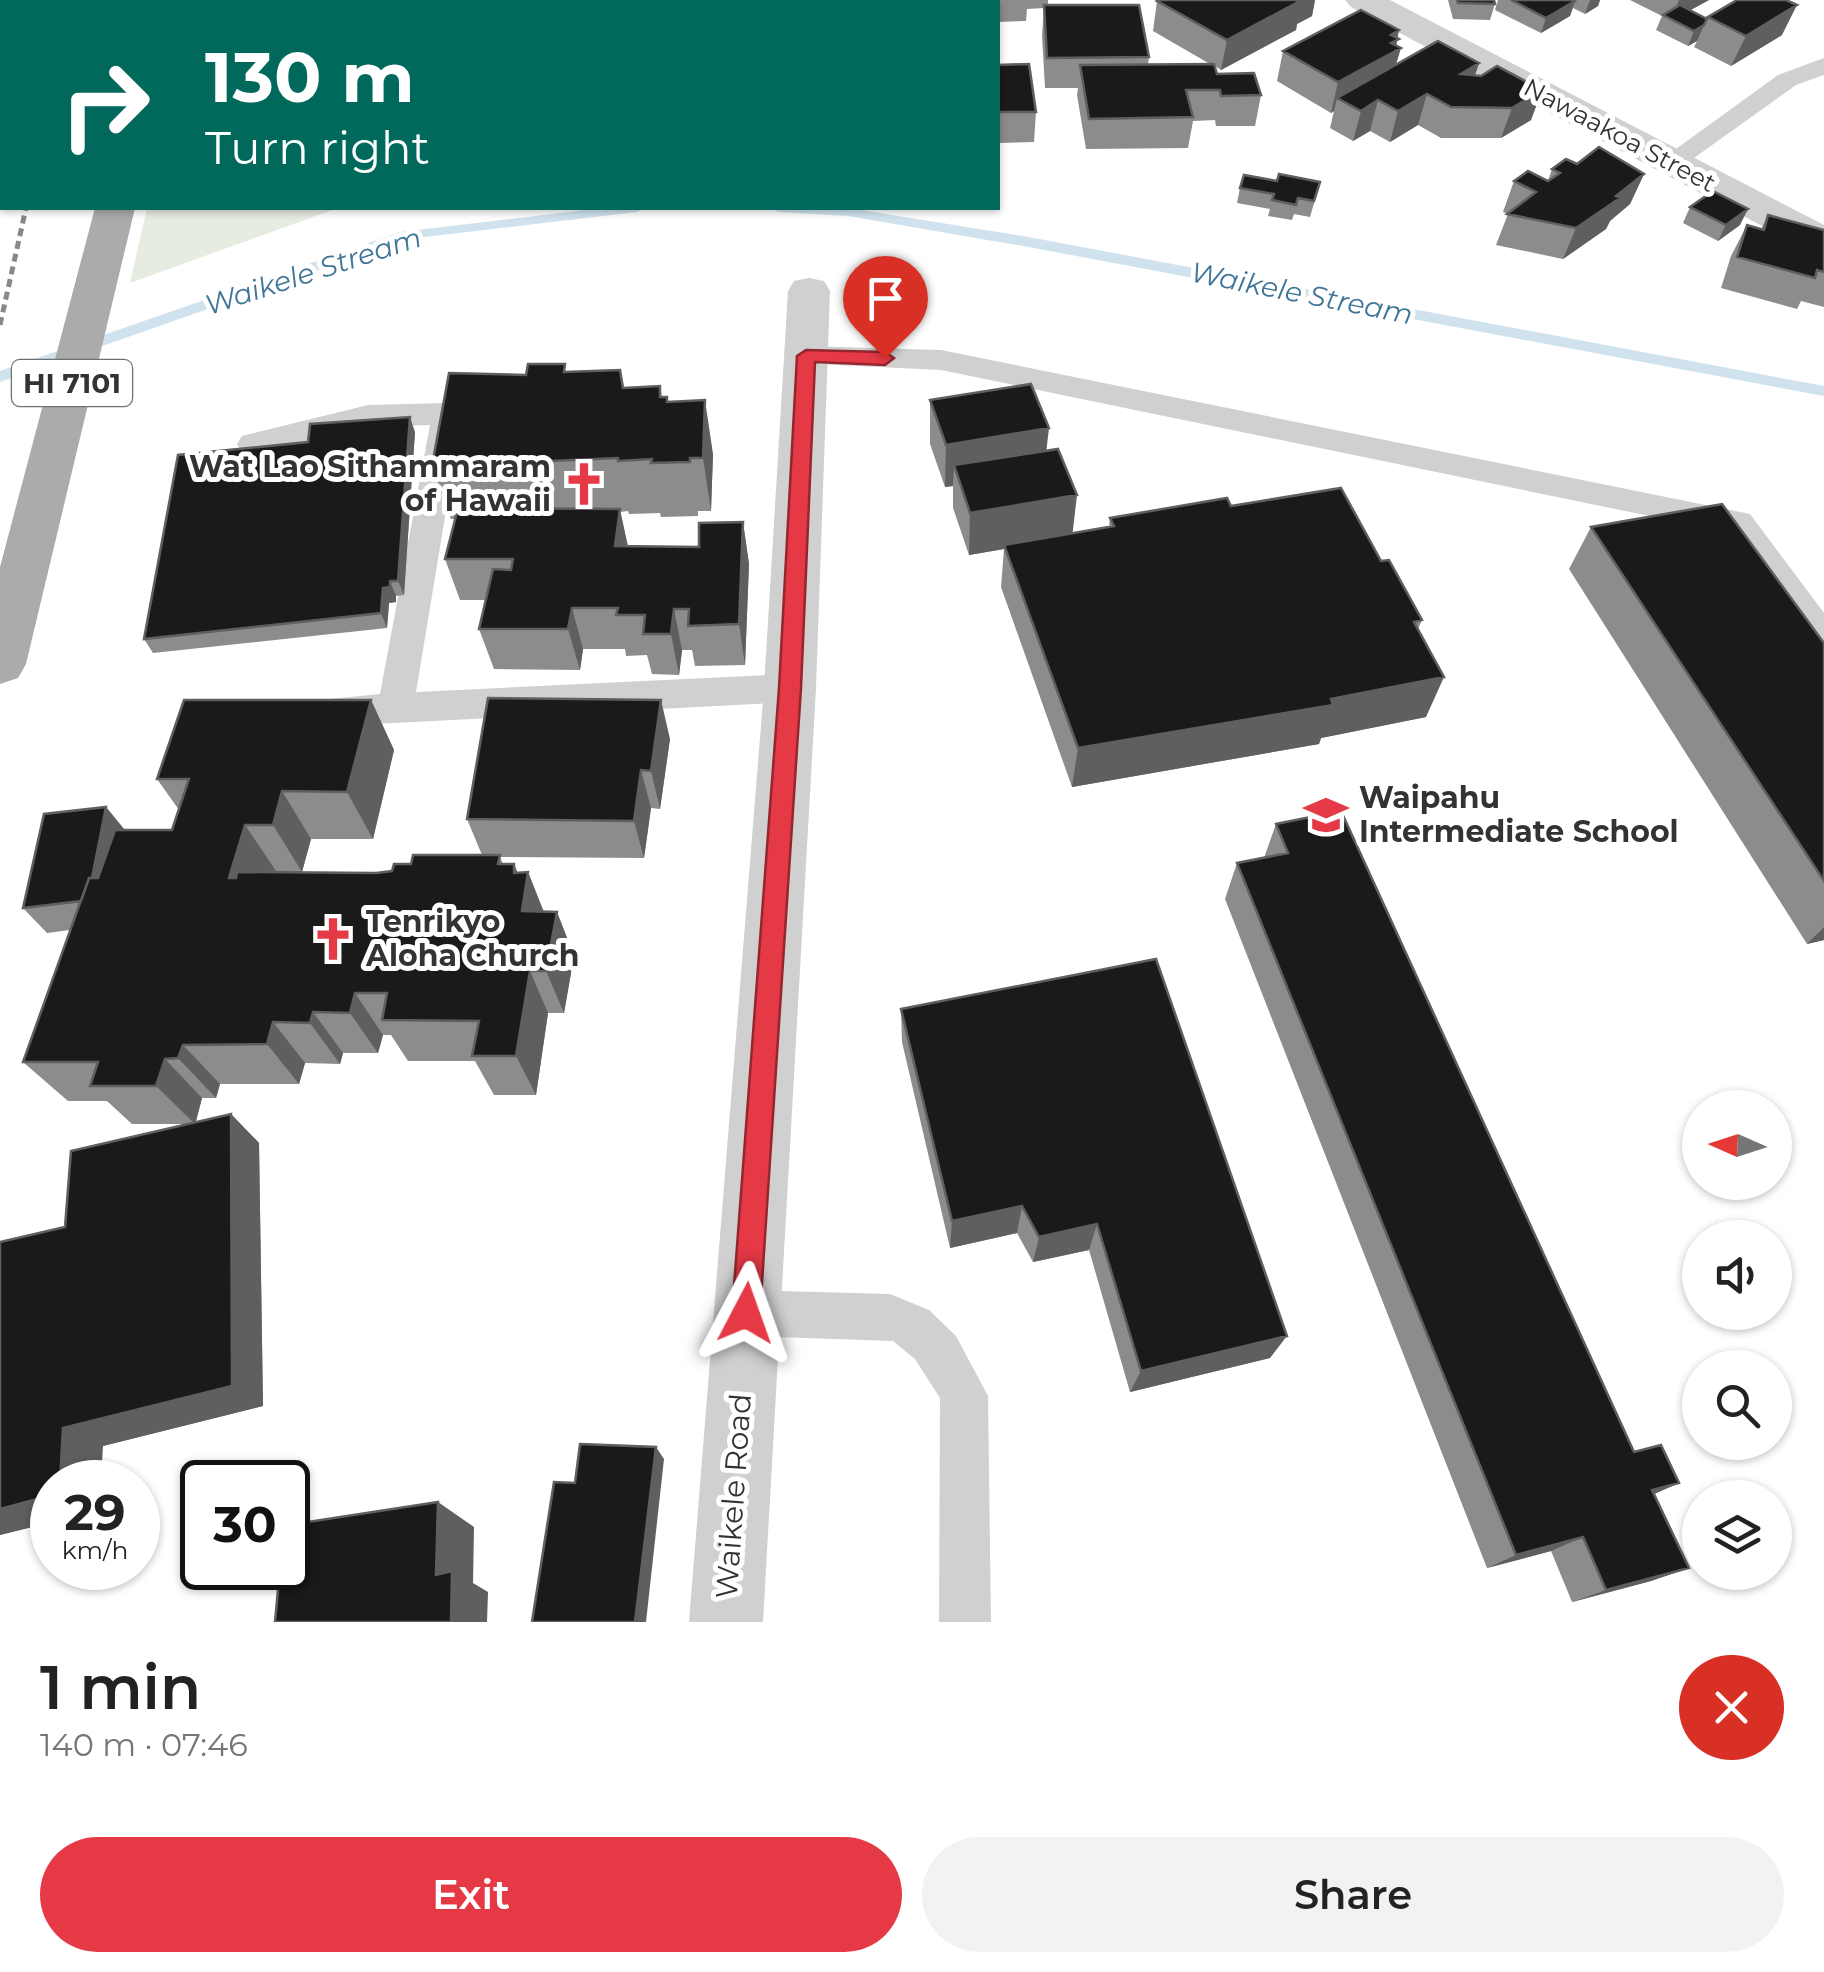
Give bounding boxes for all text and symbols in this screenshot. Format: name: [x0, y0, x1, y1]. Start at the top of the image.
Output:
text: 130 m: [205, 34, 415, 120]
icon: right: [40, 40, 170, 170]
street label: Nawaakoa Street: [1519, 72, 1721, 198]
text: Turn right: [205, 120, 430, 175]
water label: Waikele Stream: [201, 220, 425, 322]
water label: Waikele Stream: [1188, 255, 1416, 331]
pin: [843, 256, 928, 359]
icon: arrive: [858, 271, 913, 326]
road number: HI 7101: [12, 360, 132, 406]
place label: Wat Lao Sithammaram of Hawaii: [189, 448, 551, 519]
church icon: Wat Lao Sithammaram of Hawaii: [560, 460, 608, 508]
place label: Waipahu Intermediate School: [1359, 779, 1679, 850]
school or university icon: Waipahu Intermediate School: [1302, 791, 1350, 839]
place label: Tenrikyo Aloha Church: [365, 903, 579, 974]
church icon: Tenrikyo Aloha Church: [309, 915, 357, 963]
north arrow: [1682, 1090, 1792, 1200]
map controls: [1682, 1090, 1792, 1590]
button: sound: [1682, 1220, 1792, 1330]
position arrow: [694, 1261, 798, 1365]
button: search: [1682, 1350, 1792, 1460]
street label: Waikele Road: [708, 1392, 759, 1600]
speed limit sign: 30: [180, 1460, 310, 1590]
button: layers: [1682, 1480, 1792, 1590]
text: 29: [64, 1482, 126, 1543]
text: km/h: [62, 1535, 128, 1565]
text: 1 min: [40, 1651, 201, 1724]
button: close: [1679, 1655, 1784, 1760]
text: 140 m · 07:46: [40, 1725, 248, 1764]
button: Exit: [40, 1837, 902, 1952]
button: Share: [922, 1837, 1784, 1952]

